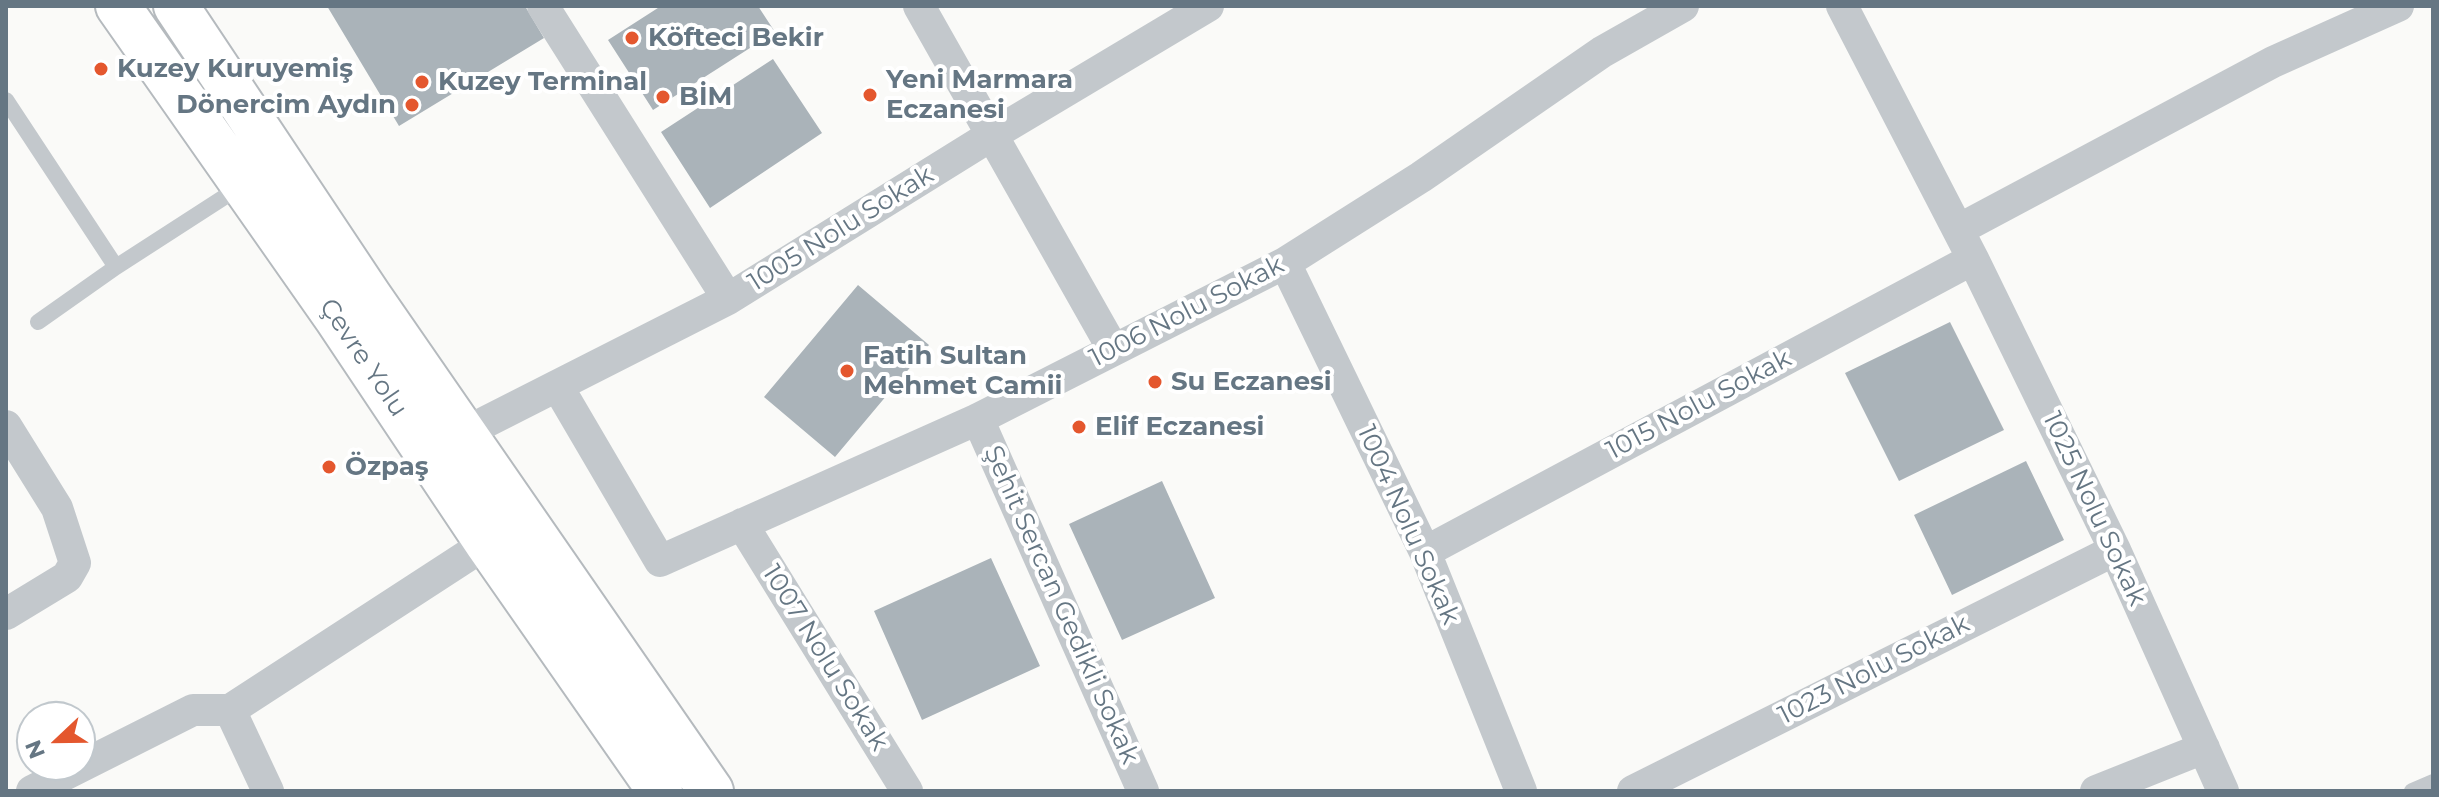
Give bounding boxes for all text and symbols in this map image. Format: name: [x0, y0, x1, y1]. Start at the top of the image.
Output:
place label: Köfteci Bekir: [648, 22, 824, 54]
marker: Köfteci Bekir: [623, 29, 641, 47]
place label: Kuzey Kuruyemiş: [117, 53, 353, 85]
marker: Kuzey Kuruyemiş: [92, 60, 110, 78]
place label: Yeni Marmara Eczanesi: [886, 64, 1073, 126]
place label: Kuzey Terminal: [438, 66, 647, 98]
marker: Kuzey Terminal: [413, 73, 431, 91]
place label: BİM: [679, 81, 732, 113]
marker: Yeni Marmara Eczanesi: [861, 86, 879, 104]
marker: BİM: [654, 88, 672, 106]
place label: Dönercim Aydın: [176, 89, 396, 121]
marker: Dönercim Aydın: [403, 96, 421, 114]
street label: 1005 Nolu Sokak: [743, 159, 939, 299]
street label: 1006 Nolu Sokak: [1085, 250, 1289, 374]
street label: Çevre Yolu: [312, 293, 414, 423]
place label: Fatih Sultan Mehmet Camii: [863, 340, 1062, 402]
street label: 1015 Nolu Sokak: [1601, 343, 1797, 467]
marker: Fatih Sultan Mehmet Camii: [838, 362, 856, 380]
place label: Su Eczanesi: [1171, 366, 1332, 398]
marker: Su Eczanesi: [1146, 373, 1164, 391]
street label: 1025 Nolu Sokak: [2035, 407, 2153, 611]
place label: Elif Eczanesi: [1095, 411, 1264, 443]
marker: Elif Eczanesi: [1070, 418, 1088, 436]
street label: 1004 Nolu Sokak: [1350, 420, 1466, 630]
street label: Şehit Sercan Gedikli Sokak: [977, 441, 1145, 769]
place label: Özpaş: [345, 451, 429, 483]
marker: Özpaş: [320, 458, 338, 476]
street label: 1007 Nolu Sokak: [755, 559, 895, 757]
street label: 1023 Nolu Sokak: [1773, 608, 1975, 732]
north arrow: [16, 701, 96, 781]
text: N: [19, 736, 51, 763]

